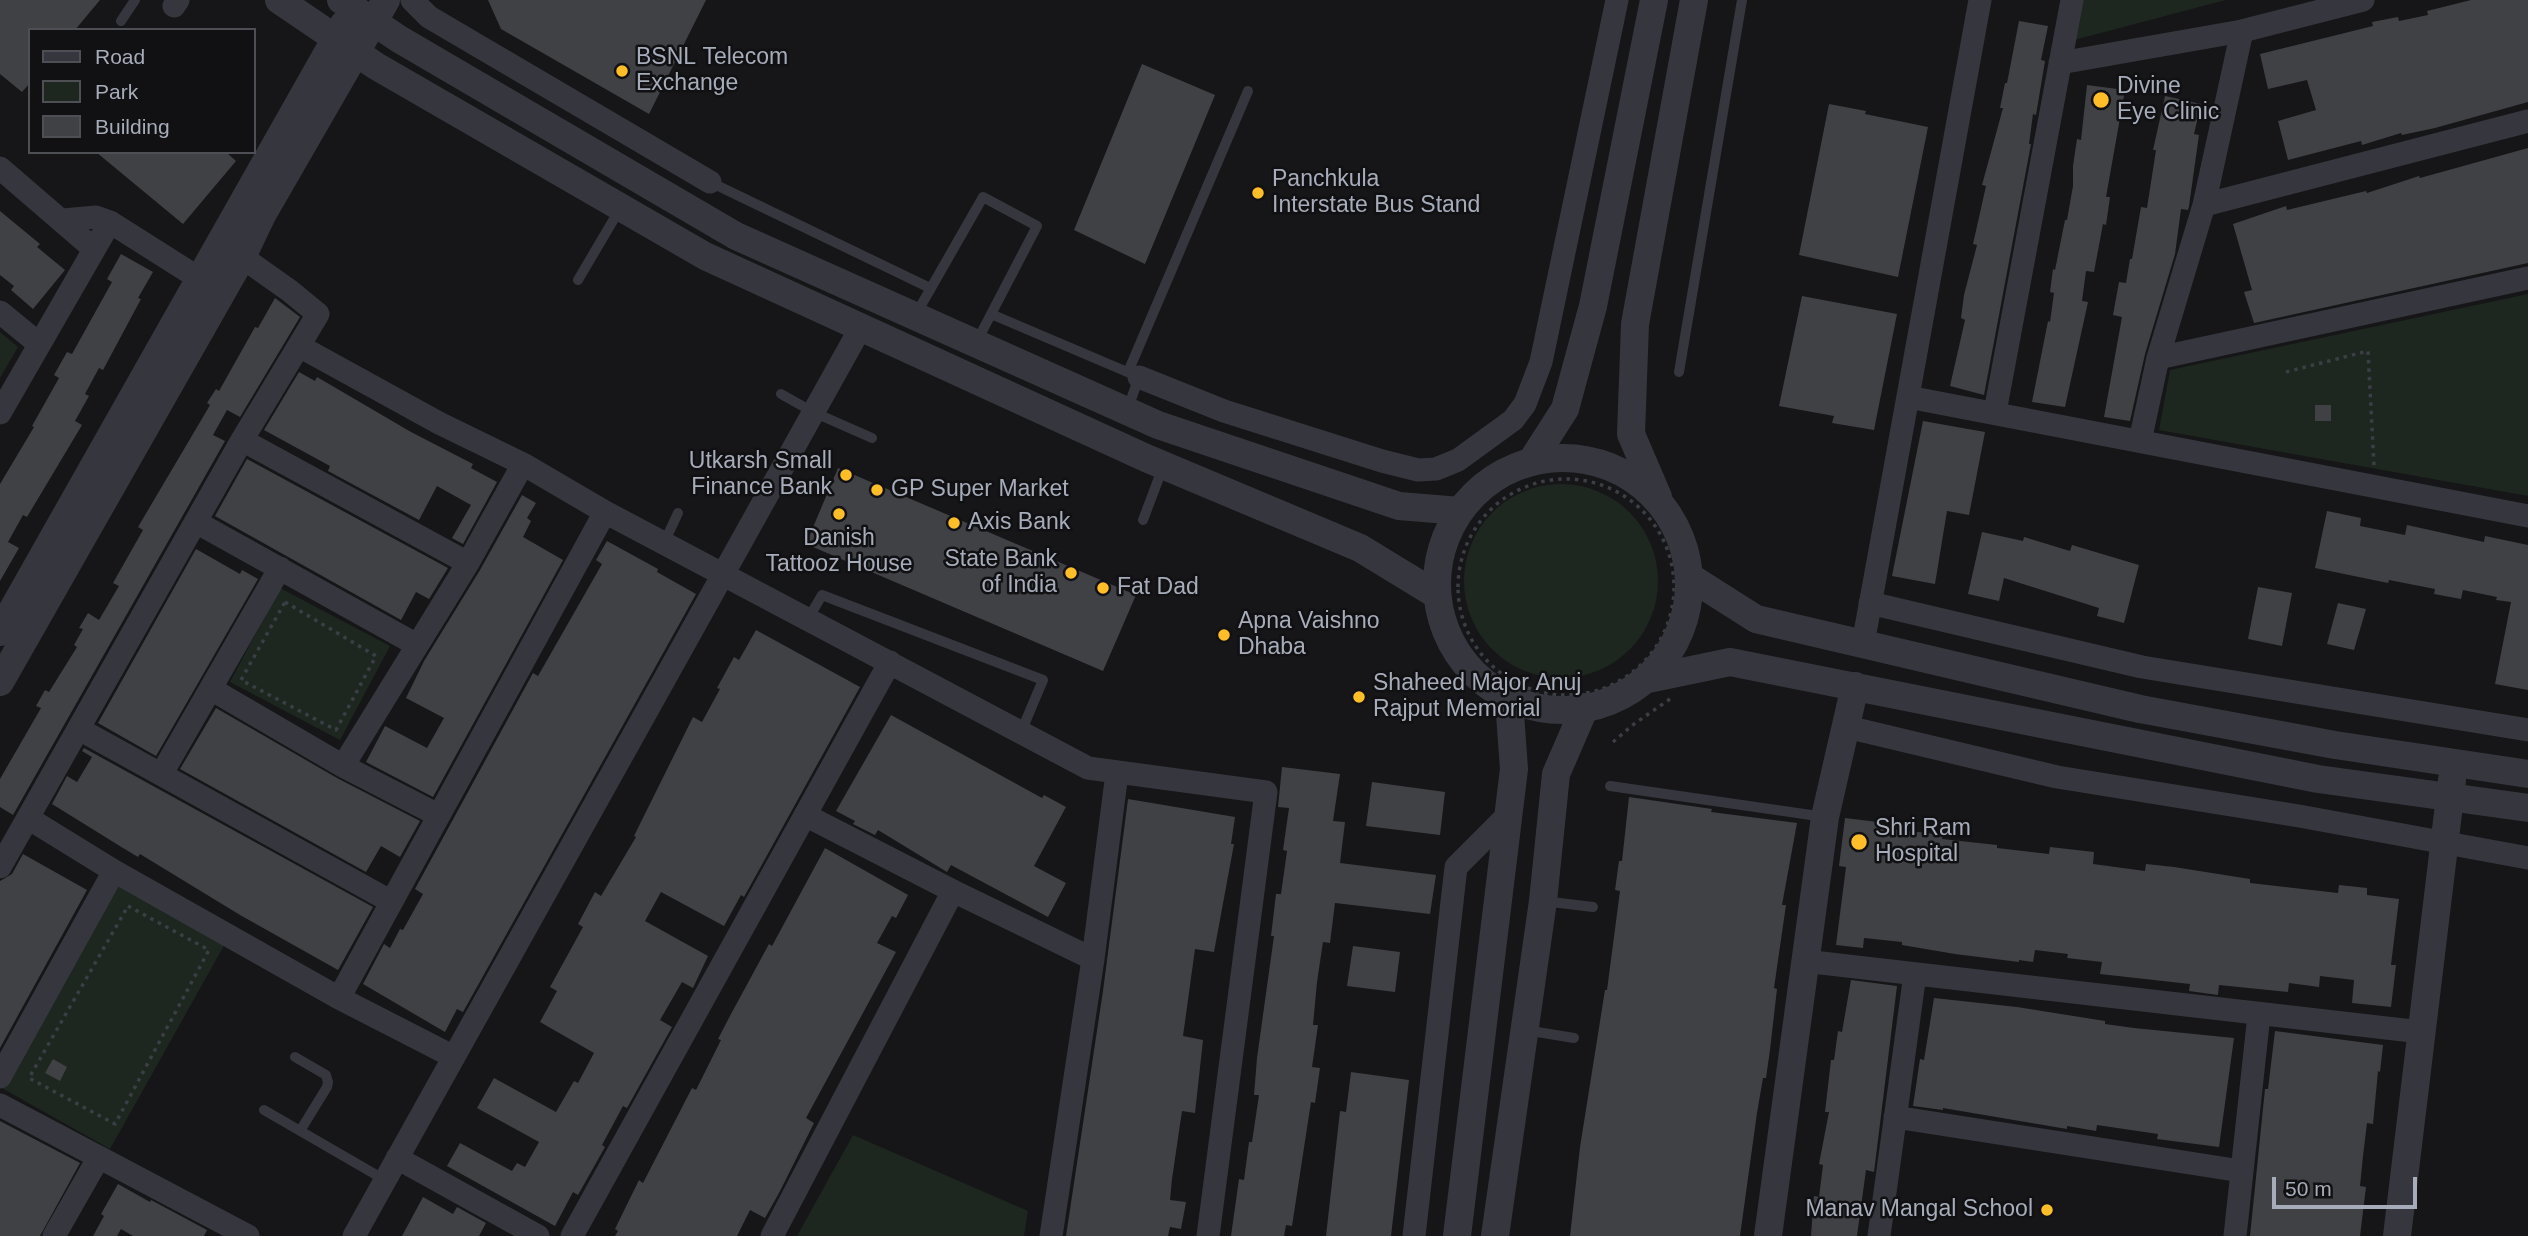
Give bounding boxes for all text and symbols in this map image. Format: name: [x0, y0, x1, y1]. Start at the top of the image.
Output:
legend: [28, 28, 256, 154]
place label: BSNL Telecom Exchange: [636, 44, 788, 98]
text: Road: [95, 45, 145, 68]
marker: BSNL Telecom Exchange: [614, 63, 630, 79]
place label: Divine Eye Clinic: [2117, 73, 2219, 127]
text: Park: [95, 80, 138, 103]
marker: Divine Eye Clinic: [2091, 90, 2111, 110]
text: Building: [95, 115, 170, 138]
place label: Panchkula Interstate Bus Stand: [1272, 166, 1480, 220]
marker: Panchkula Interstate Bus Stand: [1250, 185, 1266, 201]
place label: Utkarsh Small Finance Bank: [689, 448, 832, 502]
marker: Utkarsh Small Finance Bank: [838, 467, 854, 483]
place label: GP Super Market: [891, 476, 1069, 504]
marker: GP Super Market: [869, 482, 885, 498]
marker: Danish Tattooz House: [831, 506, 847, 522]
place label: Axis Bank: [968, 509, 1070, 537]
marker: Axis Bank: [946, 515, 962, 531]
place label: Danish Tattooz House: [765, 525, 913, 579]
place label: State Bank of India: [944, 546, 1057, 600]
marker: State Bank of India: [1063, 565, 1079, 581]
place label: Fat Dad: [1117, 574, 1199, 602]
marker: Fat Dad: [1095, 580, 1111, 596]
place label: Apna Vaishno Dhaba: [1238, 608, 1380, 662]
marker: Apna Vaishno Dhaba: [1216, 627, 1232, 643]
place label: Shaheed Major Anuj Rajput Memorial: [1373, 670, 1581, 724]
marker: Shaheed Major Anuj Rajput Memorial: [1351, 689, 1367, 705]
place label: Shri Ram Hospital: [1875, 815, 1971, 869]
marker: Shri Ram Hospital: [1849, 832, 1869, 852]
scale bar: [2276, 1162, 2421, 1206]
text: 50 m: [2285, 1177, 2332, 1200]
place label: Manav Mangal School: [1805, 1196, 2033, 1224]
marker: Manav Mangal School: [2039, 1202, 2055, 1218]

